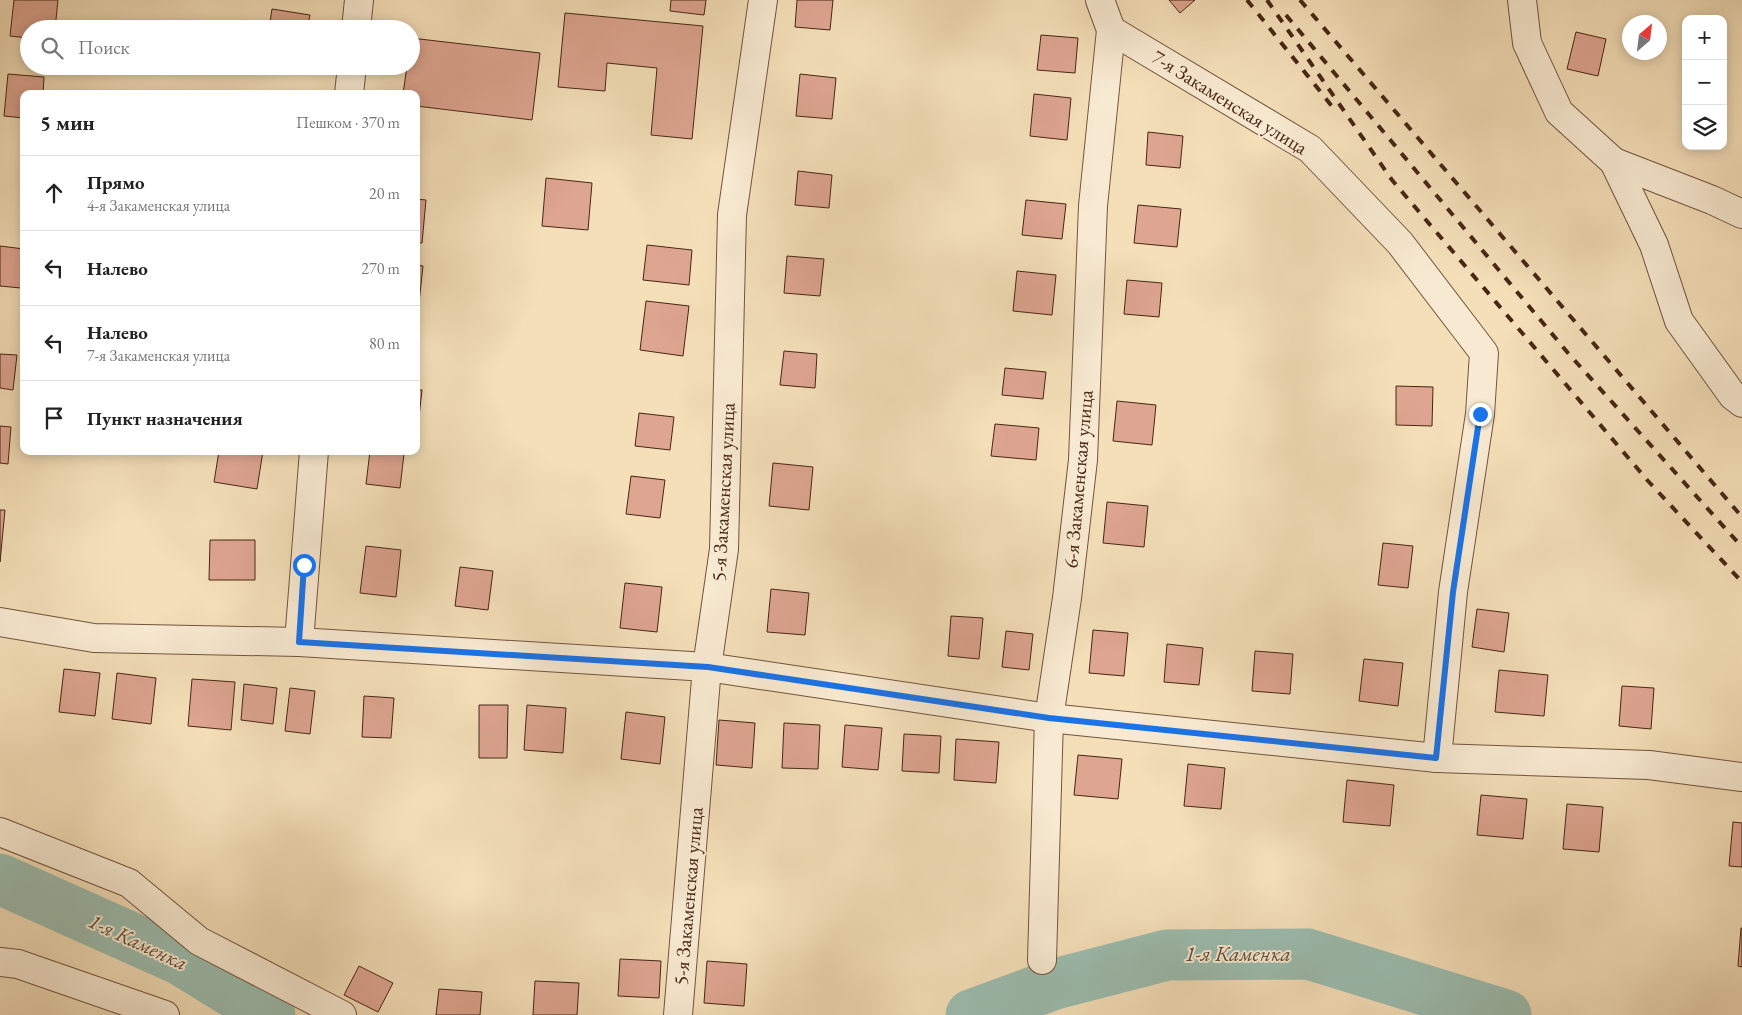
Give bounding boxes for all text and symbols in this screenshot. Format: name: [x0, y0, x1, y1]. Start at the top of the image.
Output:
north arrow: [1622, 15, 1667, 60]
map controls: [1682, 15, 1727, 150]
button: +: [1682, 15, 1727, 60]
search box: [20, 20, 420, 75]
icon: search: [38, 34, 66, 62]
text: Поиск: [78, 35, 130, 60]
street label: 7-я Закаменская улица: [1147, 44, 1313, 160]
button: −: [1682, 60, 1727, 105]
button: layers: [1682, 105, 1727, 150]
text: 5 мин: [40, 109, 95, 136]
text: Пешком · 370 m: [296, 112, 400, 133]
text: Прямо: [87, 170, 145, 195]
icon: ahead: [40, 179, 68, 207]
text: 20 m: [369, 183, 400, 204]
text: 4-я Закаменская улица: [87, 195, 230, 216]
icon: left: [40, 254, 68, 282]
text: Налево: [87, 256, 148, 281]
text: 270 m: [361, 258, 400, 279]
text: Налево: [87, 320, 148, 345]
icon: left: [40, 329, 68, 357]
text: 80 m: [369, 333, 400, 354]
text: 7-я Закаменская улица: [87, 345, 230, 366]
street label: 6-я Закаменская улица: [1057, 389, 1099, 569]
street label: 5-я Закаменская улица: [705, 402, 741, 582]
route end: [1469, 403, 1492, 426]
icon: arrive: [40, 404, 68, 432]
text: Пункт назначения: [87, 406, 243, 431]
route start: [293, 554, 316, 577]
street label: 5-я Закаменская улица: [667, 806, 709, 986]
water label: 1-я Каменка: [85, 907, 192, 976]
water label: 1-я Каменка: [1185, 940, 1291, 967]

